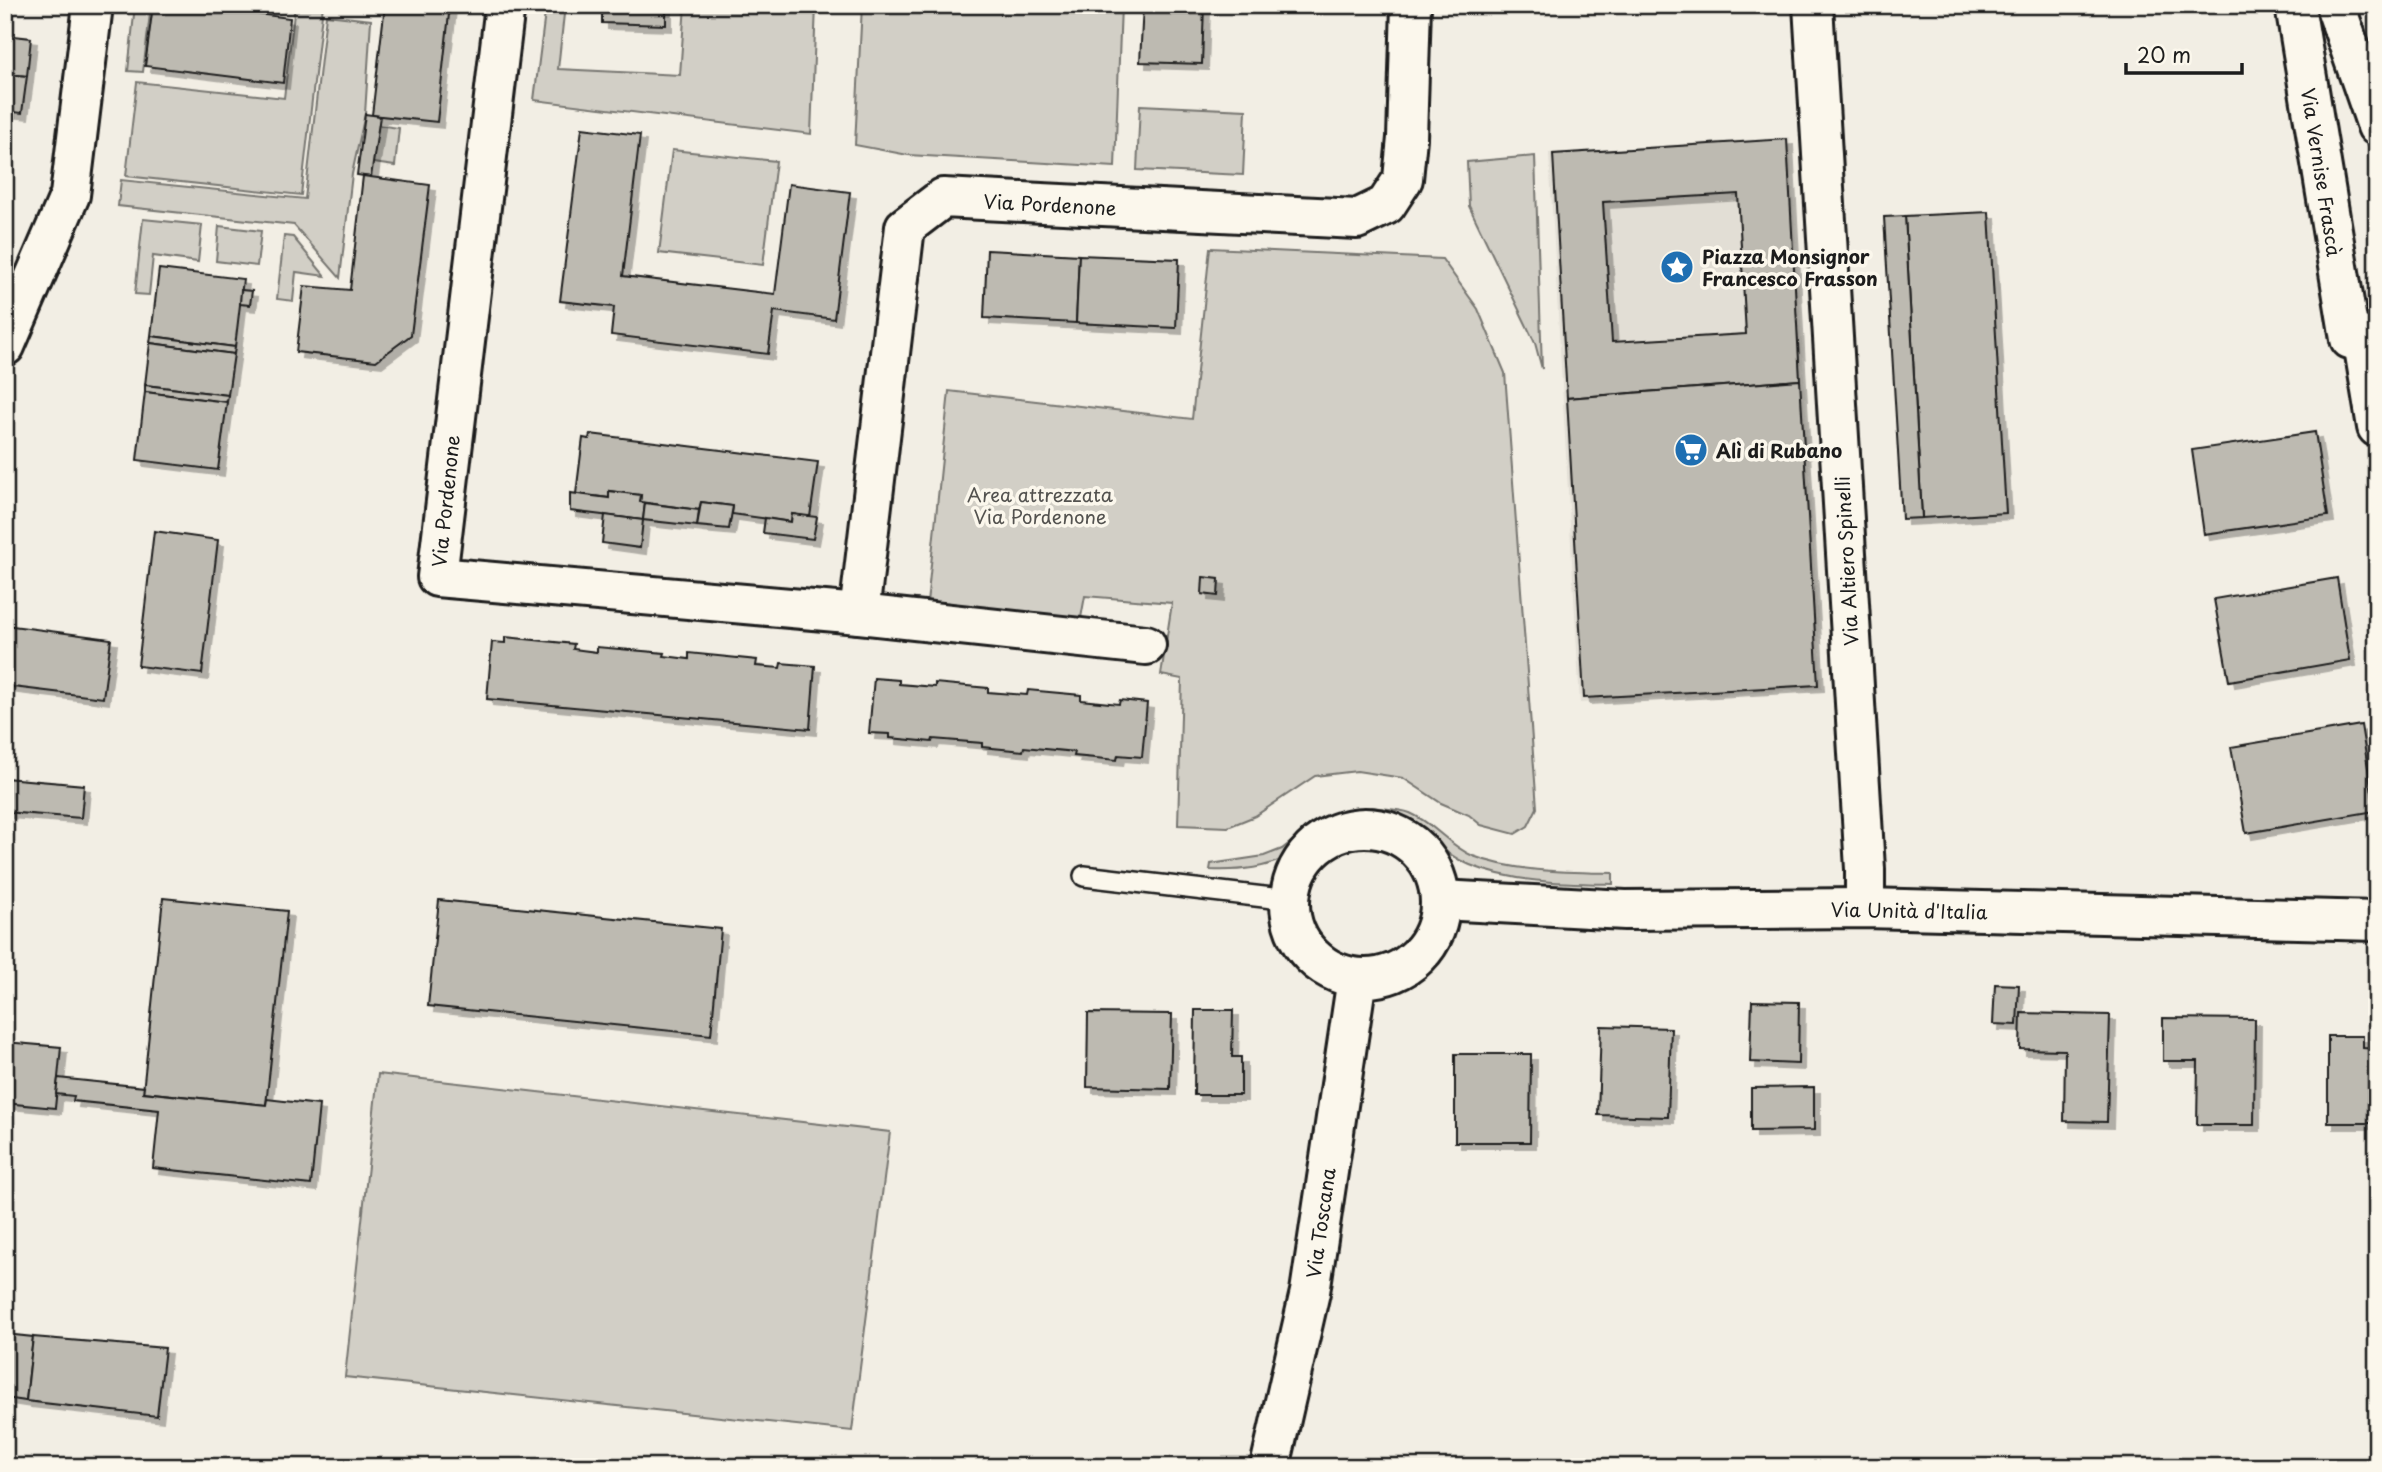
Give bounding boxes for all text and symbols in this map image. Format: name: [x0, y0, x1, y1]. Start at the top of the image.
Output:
scale bar: [2126, 32, 2242, 76]
text: 20 m: [2137, 38, 2191, 70]
street label: Via Vernise Frascà: [2295, 86, 2349, 259]
street label: Via Pordenone: [983, 187, 1117, 221]
place label: Piazza Monsignor Francesco Frasson: [1702, 242, 1878, 292]
place icon: Piazza Monsignor Francesco Frasson: [1658, 248, 1696, 286]
supermarket icon: Alì di Rubano: [1672, 431, 1710, 469]
street label: Via Pordenone: [424, 433, 466, 569]
place label: Alì di Rubano: [1716, 436, 1842, 464]
street label: Via Altiero Spinelli: [1828, 475, 1864, 647]
park label: Area attrezzata Via Pordenone: [967, 480, 1114, 530]
street label: Via Unità d'Italia: [1830, 895, 1988, 925]
street label: Via Toscana: [1298, 1166, 1342, 1280]

